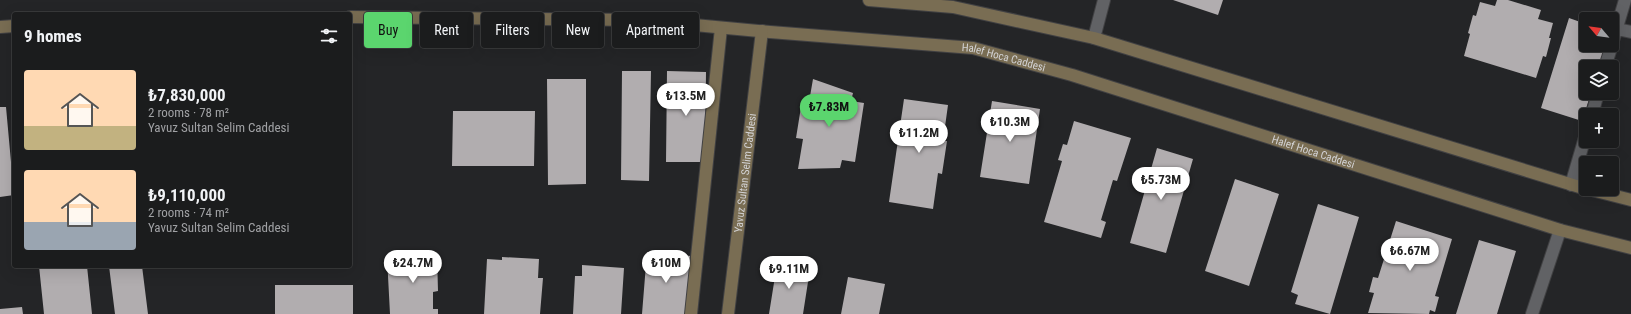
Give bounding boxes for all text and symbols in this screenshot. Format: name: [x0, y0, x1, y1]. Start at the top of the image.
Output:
chip: Buy: [364, 12, 412, 48]
chip: Rent: [420, 12, 473, 48]
chip: Filters: [481, 12, 544, 48]
chip: New: [552, 12, 604, 48]
chip: Apartment: [612, 12, 699, 48]
north arrow: [1579, 12, 1619, 52]
map controls: [1579, 12, 1619, 196]
icon: filters: [318, 25, 340, 47]
text: 9 homes: [24, 26, 82, 46]
street label: Halef Hoca Caddesi: [961, 41, 1047, 74]
button: layers: [1579, 60, 1619, 100]
pin: ₺13.5M: [653, 83, 719, 117]
text: ₺7,830,000: [148, 85, 226, 105]
icon: home: [56, 86, 104, 134]
text: ₺13.5M: [666, 88, 706, 103]
pin: ₺7.83M: [796, 94, 862, 128]
text: ₺7.83M: [809, 99, 849, 114]
text: 2 rooms · 78 m²: [148, 105, 229, 120]
button: +: [1579, 108, 1619, 148]
pin: ₺10.3M: [977, 109, 1043, 143]
street label: Yavuz Sultan Selim Caddesi: [731, 113, 759, 233]
text: ₺10.3M: [990, 114, 1030, 129]
text: Yavuz Sultan Selim Caddesi: [148, 120, 289, 135]
pin: ₺11.2M: [886, 120, 952, 154]
text: ₺11.2M: [899, 125, 939, 140]
street label: Halef Hoca Caddesi: [1270, 132, 1356, 171]
button: −: [1579, 156, 1619, 196]
pin: ₺5.73M: [1128, 167, 1194, 201]
text: ₺5.73M: [1141, 172, 1181, 187]
text: ₺9,110,000: [148, 185, 226, 205]
icon: home: [56, 186, 104, 234]
text: 2 rooms · 74 m²: [148, 205, 229, 220]
text: Yavuz Sultan Selim Caddesi: [148, 220, 289, 235]
pin: ₺6.67M: [1377, 238, 1443, 272]
text: ₺6.67M: [1390, 243, 1430, 258]
pin: ₺24.7M: [380, 250, 446, 284]
pin: ₺10M: [642, 250, 690, 284]
text: ₺24.7M: [393, 255, 433, 270]
text: ₺10M: [651, 255, 681, 270]
pin: ₺9.11M: [756, 256, 822, 290]
text: ₺9.11M: [769, 261, 809, 276]

